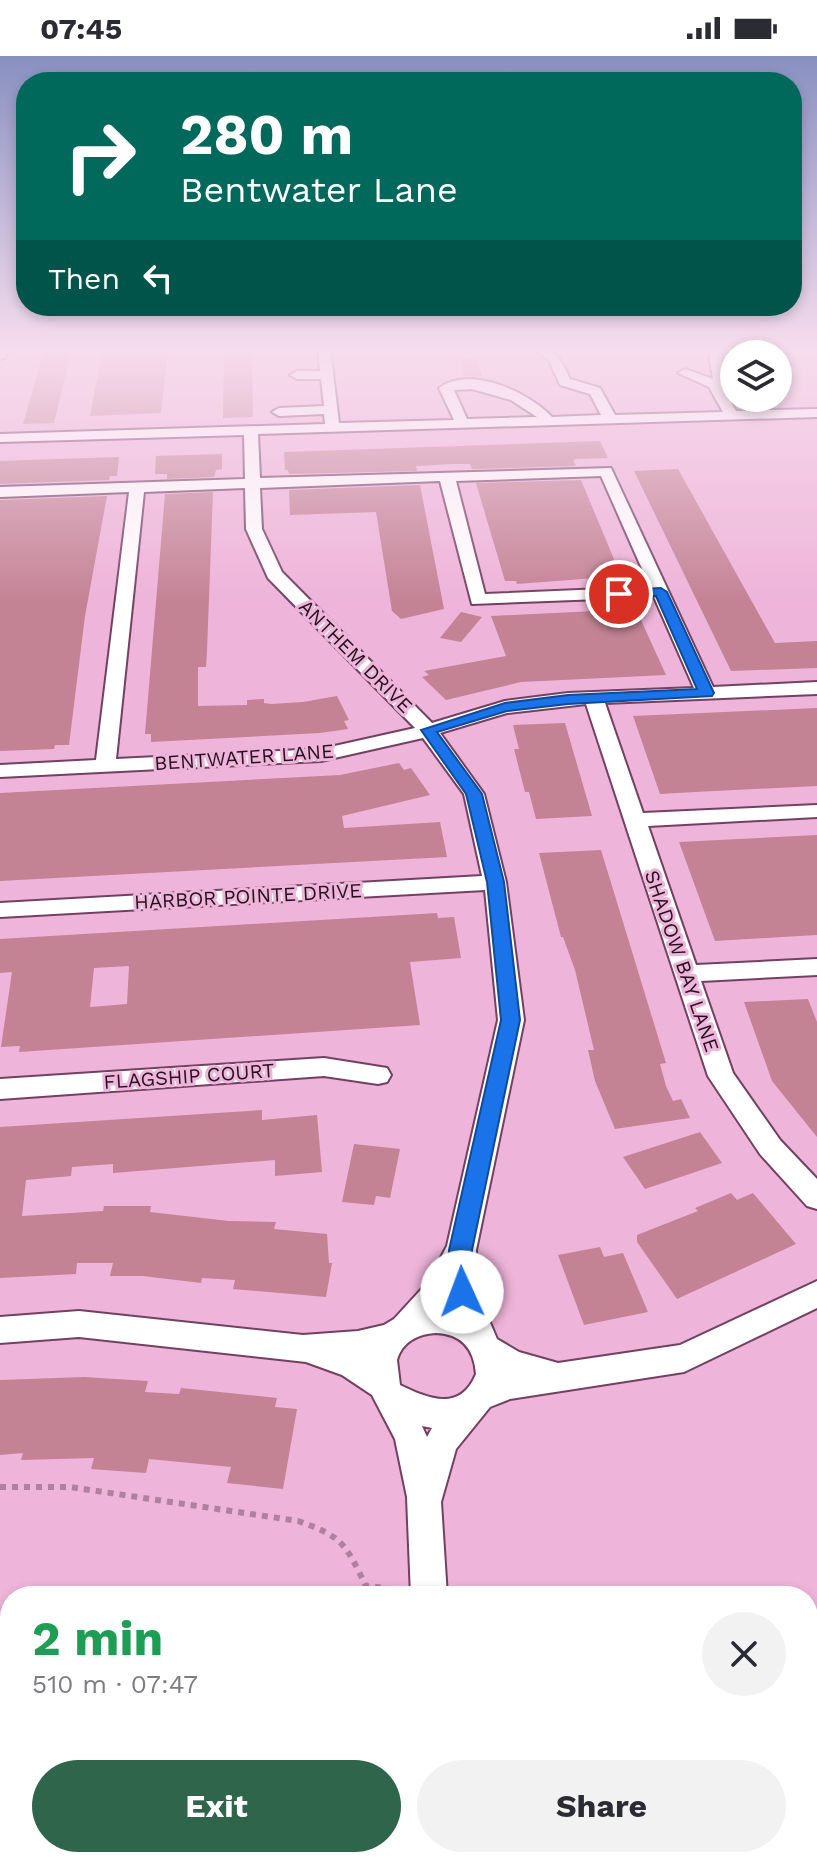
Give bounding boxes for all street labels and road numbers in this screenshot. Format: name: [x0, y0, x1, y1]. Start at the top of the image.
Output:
street label: ANTHEM DRIVE: [294, 594, 418, 718]
street label: BENTWATER LANE: [153, 739, 335, 775]
street label: SHADOW BAY LANE: [640, 867, 724, 1055]
street label: HARBOR POINTE DRIVE: [133, 878, 363, 914]
street label: FLAGSHIP COURT: [103, 1058, 275, 1094]

